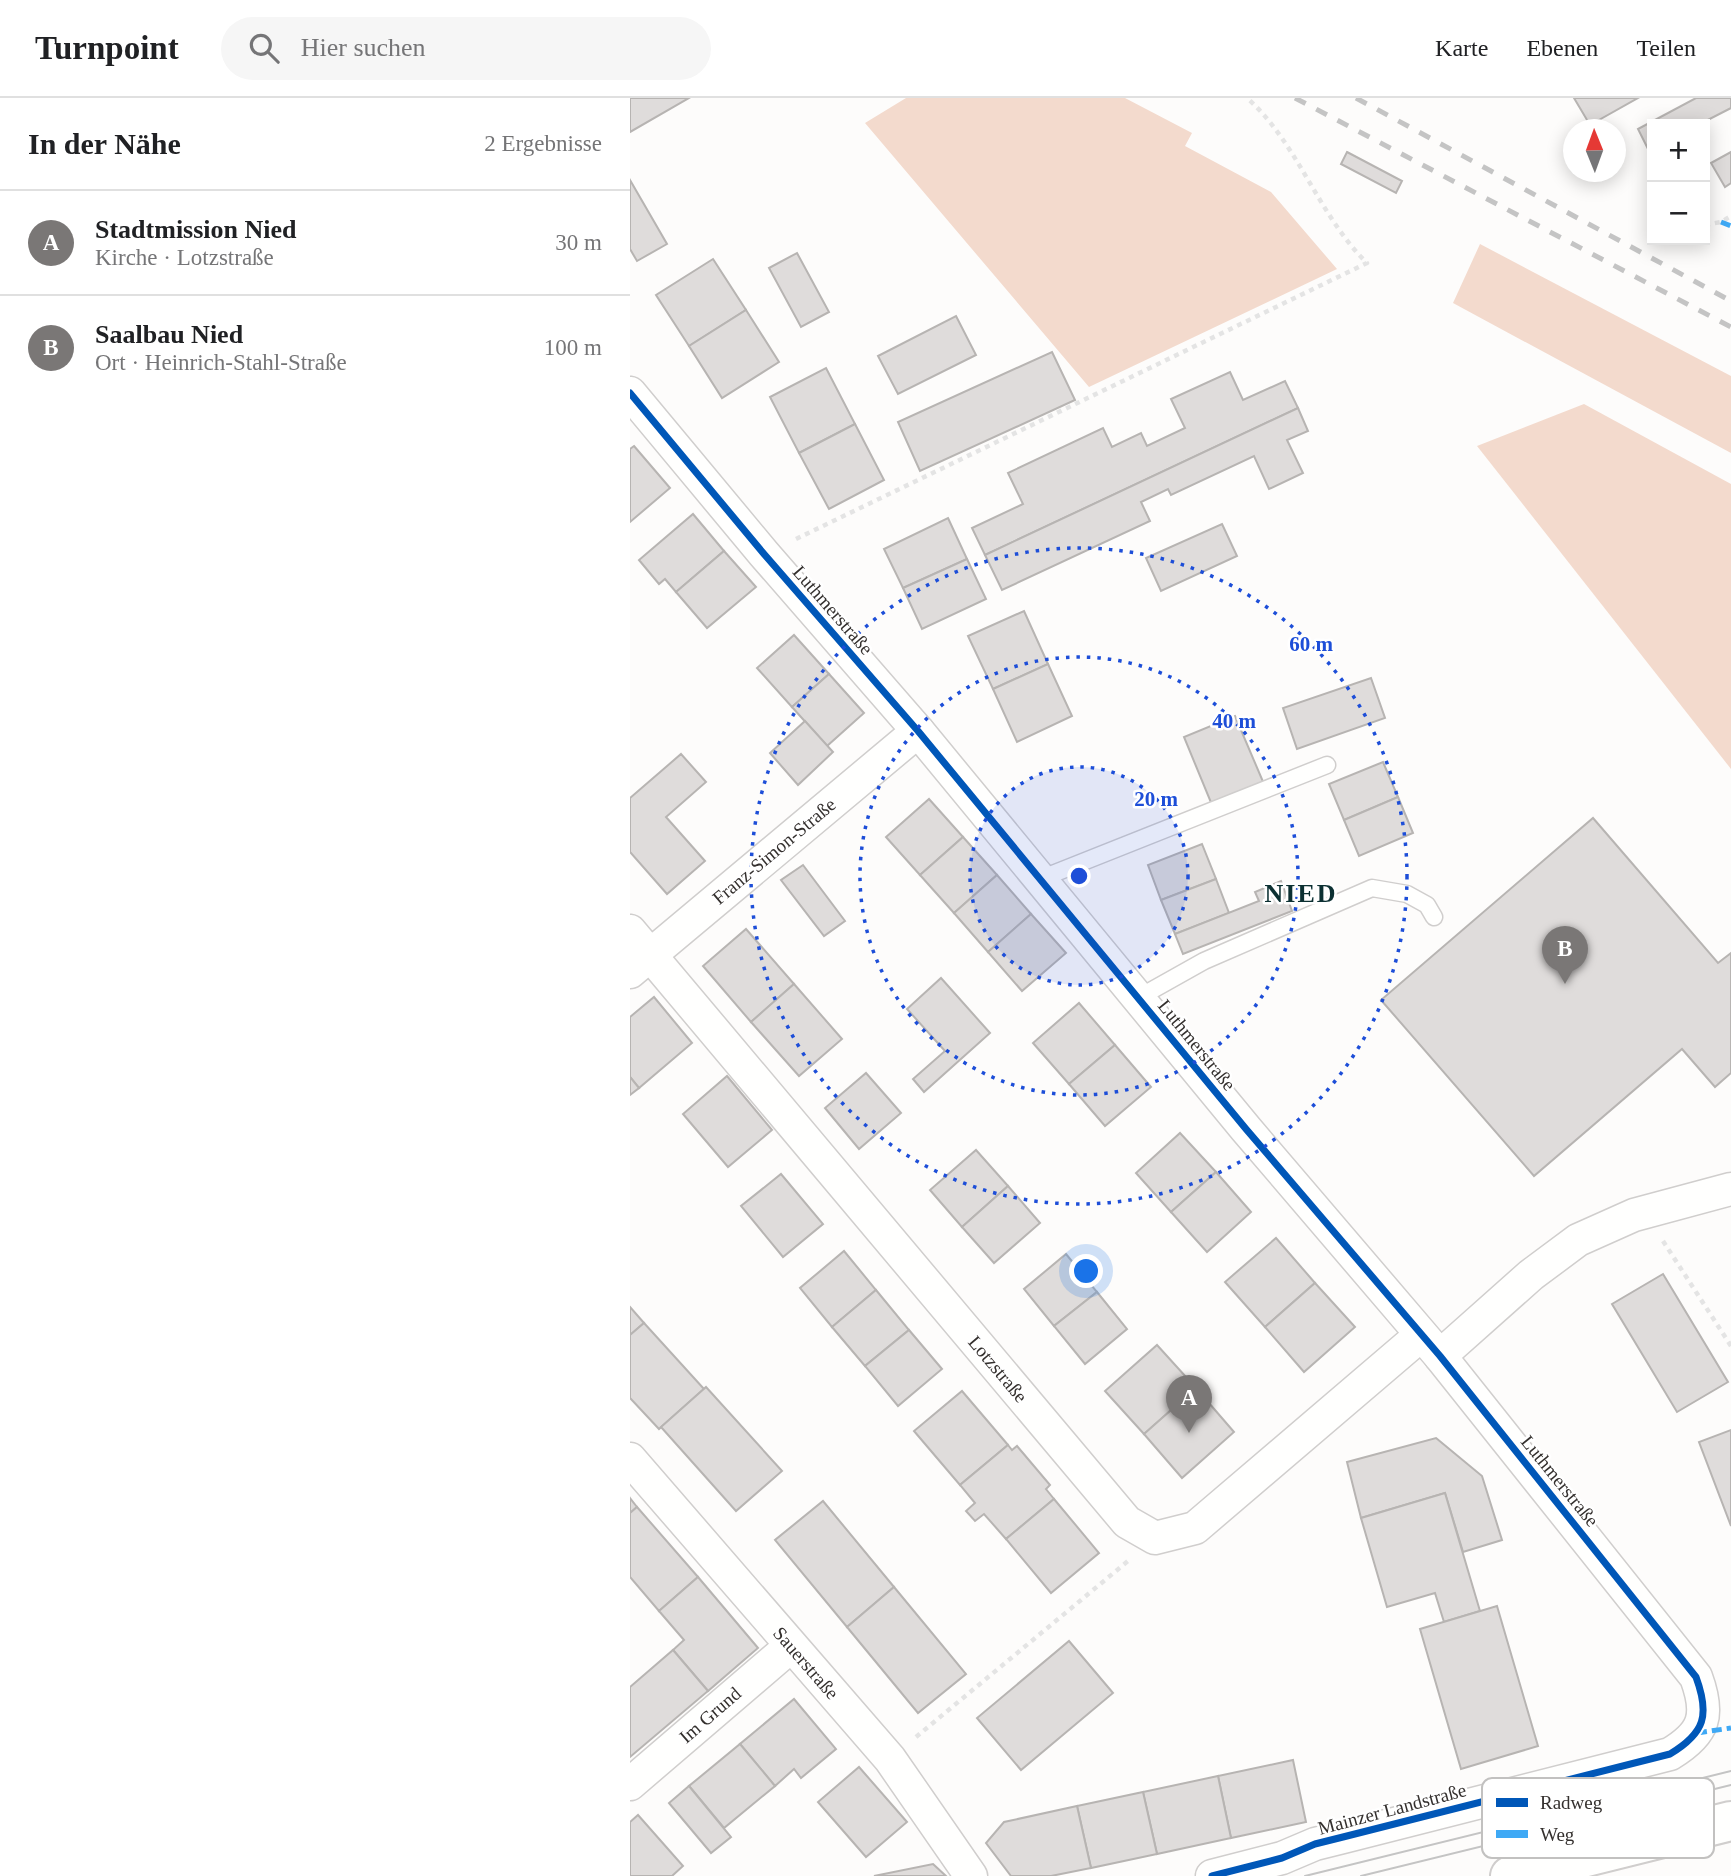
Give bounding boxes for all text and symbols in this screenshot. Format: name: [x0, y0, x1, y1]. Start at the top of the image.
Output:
search box: [221, 17, 711, 80]
icon: search: [245, 29, 283, 67]
text: Turnpoint: [35, 30, 179, 66]
text: Hier suchen: [301, 33, 426, 62]
text: Karte: [1435, 35, 1488, 61]
text: Ebenen: [1526, 35, 1598, 61]
text: Teilen: [1636, 35, 1696, 61]
north arrow: [1563, 119, 1626, 182]
map controls: [1647, 119, 1710, 245]
button: +: [1647, 119, 1710, 182]
text: In der Nähe: [28, 127, 181, 160]
text: 2 Ergebnisse: [484, 131, 602, 156]
button: −: [1647, 182, 1710, 245]
text: Stadtmission Nied: [95, 215, 297, 244]
text: A: [43, 230, 59, 255]
text: 30 m: [555, 230, 602, 255]
text: Kirche · Lotzstraße: [95, 245, 274, 270]
text: Saalbau Nied: [95, 320, 243, 349]
text: B: [43, 335, 59, 360]
text: 100 m: [544, 335, 602, 360]
text: Ort · Heinrich-Stahl-Straße: [95, 350, 347, 375]
street label: Luthmerstraße: [789, 561, 877, 659]
text: 60 m: [1289, 632, 1333, 656]
text: 40 m: [1212, 709, 1256, 733]
text: 20 m: [1134, 787, 1178, 811]
street label: Franz-Simon-Straße: [708, 793, 840, 909]
centre of rings: [1067, 864, 1091, 888]
district label: NIED: [1264, 879, 1338, 908]
pin: B: [1542, 926, 1588, 984]
street label: Luthmerstraße: [1154, 995, 1240, 1095]
your location: [1069, 1254, 1103, 1288]
street label: Lotzstraße: [964, 1332, 1032, 1406]
pin: A: [1166, 1375, 1212, 1433]
street label: Luthmerstraße: [1517, 1431, 1603, 1531]
street label: Sauerstraße: [769, 1623, 843, 1703]
street label: Im Grund: [675, 1682, 745, 1747]
legend: [1482, 1778, 1714, 1858]
street label: Mainzer Landstraße: [1316, 1779, 1468, 1839]
text: Radweg: [1540, 1792, 1603, 1813]
text: Weg: [1540, 1824, 1575, 1845]

